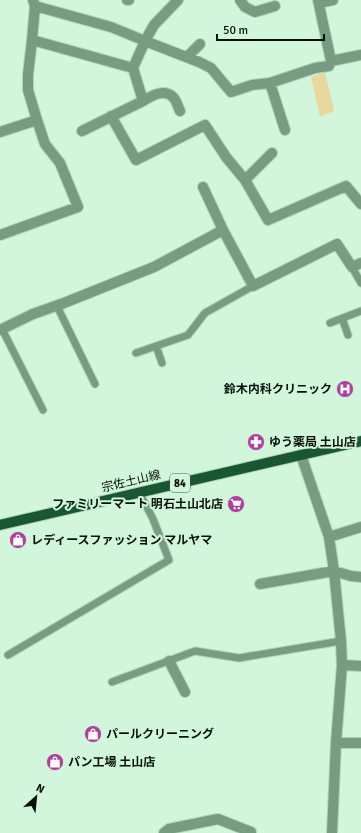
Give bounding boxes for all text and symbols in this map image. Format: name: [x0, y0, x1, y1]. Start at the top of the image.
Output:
scale bar: [217, 16, 324, 42]
text: 50 m: [223, 23, 248, 38]
hospital icon: 鈴木内科クリニック: [335, 379, 355, 399]
place label: 鈴木内科クリニック: [223, 382, 332, 397]
pharmacy icon: ゆう薬局 土山店: [246, 432, 266, 452]
place label: ゆう薬局 土山店: [269, 435, 356, 450]
street label: 宗佐土山線: [100, 467, 162, 496]
road number: 84: [170, 474, 190, 492]
supermarket icon: ファミリーマート 明石土山北店: [226, 494, 246, 514]
place label: ファミリーマート 明石土山北店: [52, 497, 223, 512]
shop icon: レディースファッション マルヤマ: [8, 530, 28, 550]
place label: レディースファッション マルヤマ: [31, 533, 212, 548]
shop icon: パールクリーニング: [83, 724, 103, 744]
place label: パールクリーニング: [106, 727, 214, 742]
shop icon: パン工場 土山店: [45, 752, 65, 772]
place label: パン工場 土山店: [68, 755, 155, 770]
north arrow: [16, 777, 56, 817]
text: N: [34, 781, 47, 796]

